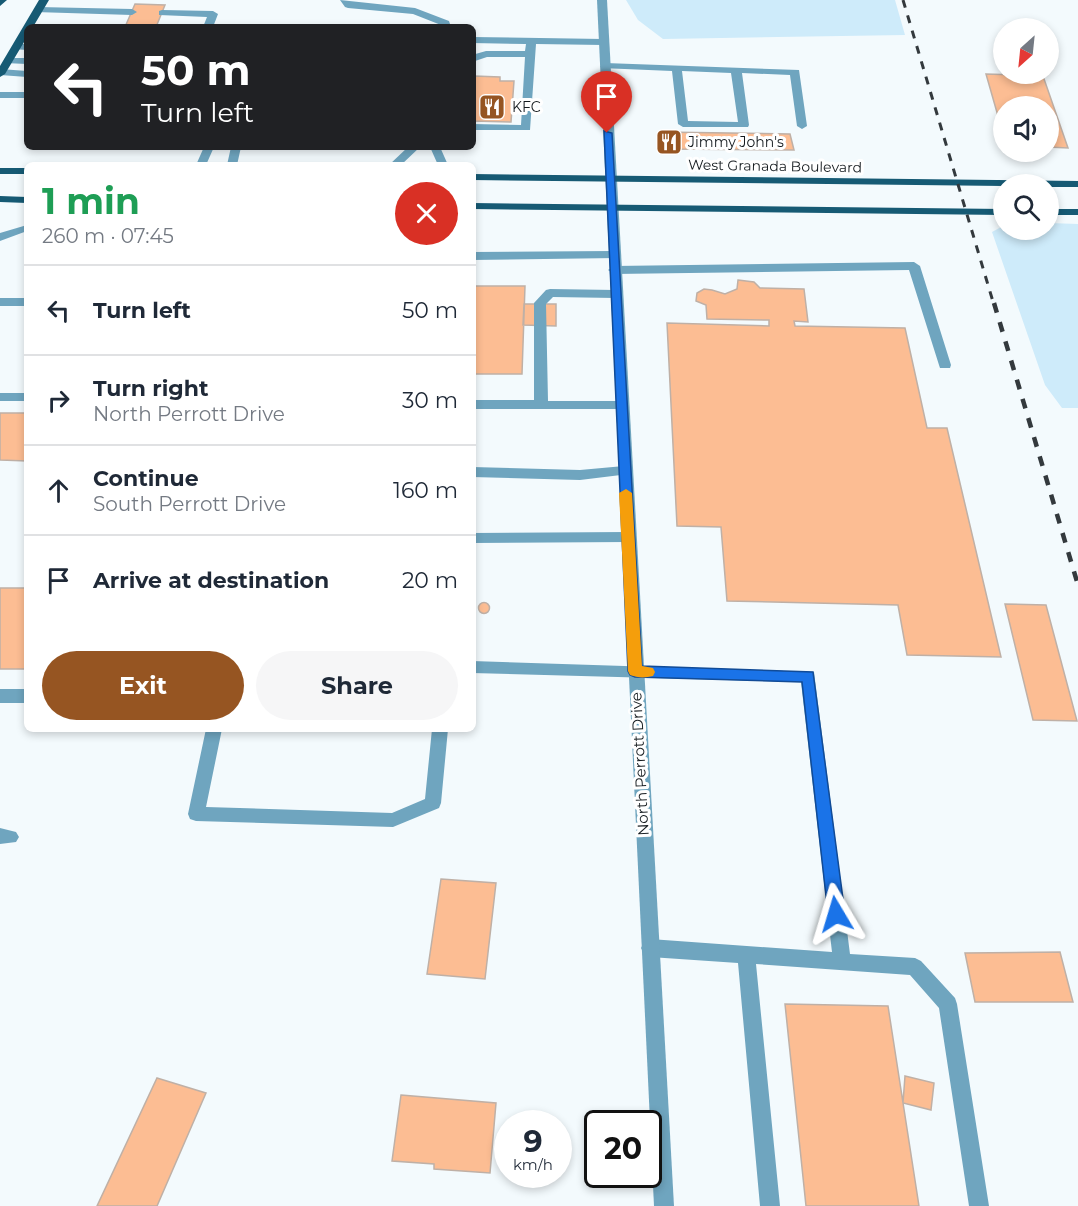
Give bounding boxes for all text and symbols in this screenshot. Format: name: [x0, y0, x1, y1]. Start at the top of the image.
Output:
north arrow: [993, 18, 1059, 84]
map controls: [993, 18, 1059, 240]
text: 50 m: [141, 44, 250, 96]
icon: left: [42, 48, 120, 126]
pin: [581, 71, 632, 133]
icon: arrive: [590, 80, 623, 113]
restaurant icon: KFC: [477, 92, 507, 122]
text: Turn left: [141, 96, 254, 129]
button: sound: [993, 96, 1059, 162]
place label: KFC: [512, 98, 541, 116]
restaurant icon: Jimmy John's: [654, 127, 684, 157]
place label: Jimmy John's: [687, 133, 784, 151]
street label: West Granada Boulevard: [688, 155, 862, 177]
button: search: [993, 174, 1059, 240]
text: 1 min: [42, 179, 140, 223]
button: close: [395, 182, 458, 245]
text: 260 m · 07:45: [42, 224, 174, 248]
icon: left: [42, 294, 75, 327]
text: Turn left: [93, 297, 191, 324]
text: 50 m: [402, 297, 458, 324]
text: Turn right: [93, 375, 208, 402]
icon: right: [42, 384, 75, 417]
text: 30 m: [402, 387, 458, 414]
text: North Perrott Drive: [93, 402, 285, 426]
text: Continue: [93, 465, 199, 492]
icon: ahead: [42, 474, 75, 507]
text: 160 m: [393, 477, 458, 504]
text: South Perrott Drive: [93, 492, 286, 516]
icon: arrive: [42, 564, 75, 597]
text: Arrive at destination: [93, 567, 329, 594]
text: 20 m: [402, 567, 458, 594]
button: Exit: [42, 651, 244, 720]
button: Share: [256, 651, 458, 720]
street label: North Perrott Drive: [626, 692, 653, 836]
position arrow: [804, 882, 868, 946]
speed limit sign: 20: [584, 1110, 662, 1188]
text: 9: [523, 1123, 543, 1160]
text: km/h: [513, 1155, 553, 1174]

